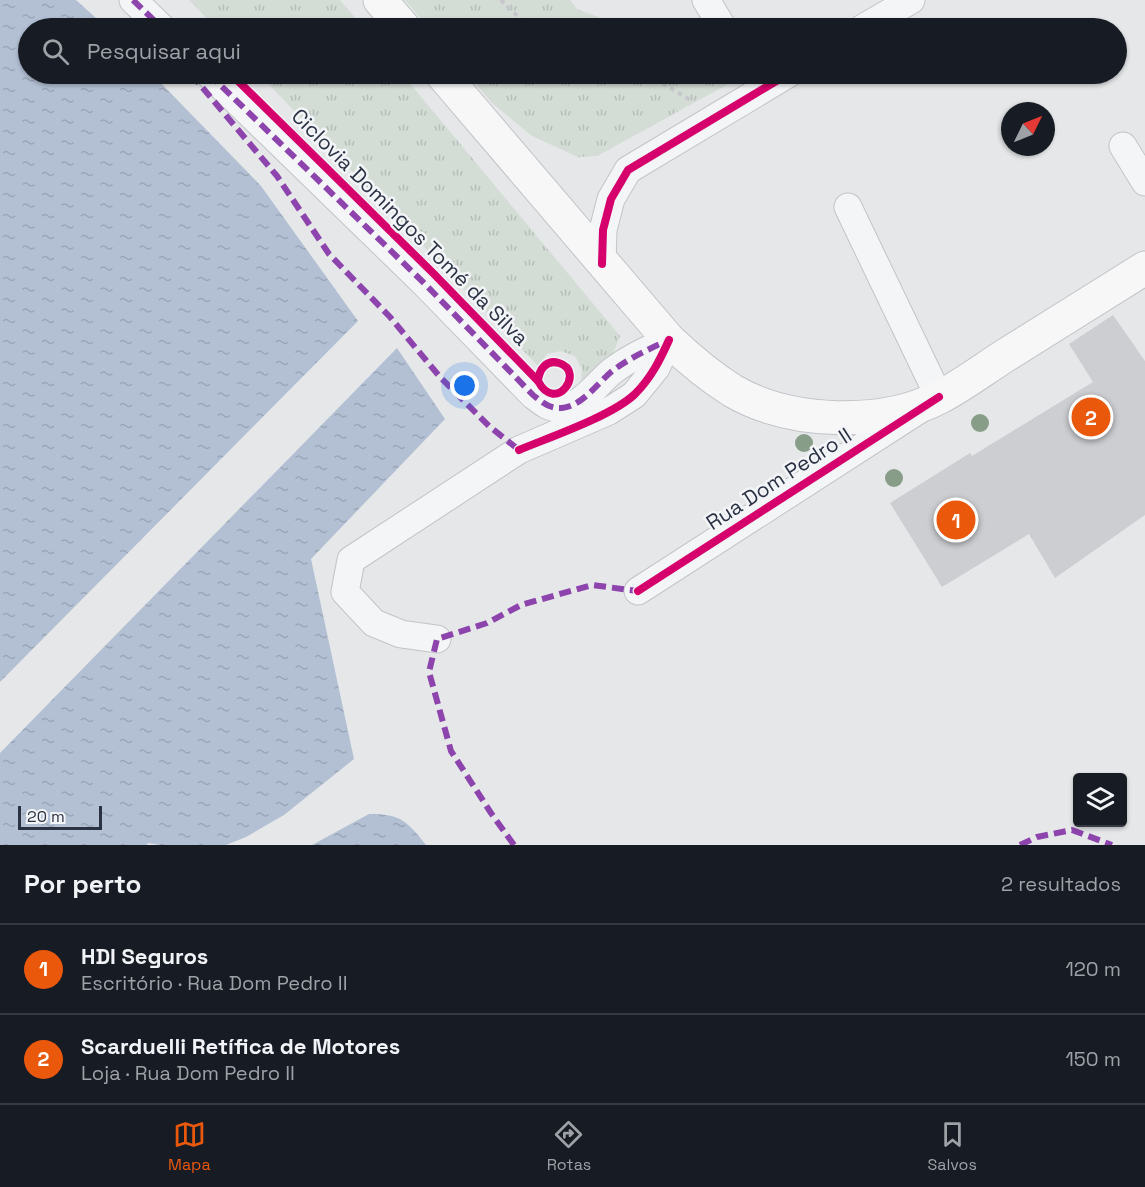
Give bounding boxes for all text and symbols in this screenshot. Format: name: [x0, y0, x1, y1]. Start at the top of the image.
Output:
search box: [18, 18, 1127, 84]
icon: search: [39, 35, 72, 68]
text: Pesquisar aqui: [87, 37, 241, 65]
street label: Ciclovia Domingos Tomé da Silva: [286, 102, 535, 351]
north arrow: [1001, 102, 1055, 156]
your location: [450, 371, 479, 400]
pin: 2: [1072, 394, 1110, 440]
street label: Rua Dom Pedro II: [701, 421, 857, 536]
pin: 1: [936, 498, 976, 542]
map controls: [1073, 773, 1127, 827]
button: layers: [1073, 773, 1127, 827]
scale bar: [18, 803, 102, 830]
text: 20 m: [27, 806, 65, 827]
text: Por perto: [24, 867, 141, 901]
text: 2 resultados: [1001, 871, 1121, 897]
text: HDI Seguros: [81, 942, 208, 970]
text: 1: [39, 956, 48, 982]
text: 120 m: [1065, 956, 1121, 982]
text: Escritório · Rua Dom Pedro II: [81, 970, 348, 996]
text: Scarduelli Retífica de Motores: [81, 1032, 400, 1060]
text: 2: [38, 1046, 49, 1072]
text: 150 m: [1066, 1046, 1121, 1072]
text: Loja · Rua Dom Pedro II: [81, 1060, 295, 1086]
tab: Mapa: [168, 1118, 211, 1175]
tab: Rotas: [547, 1118, 591, 1175]
tab: Salvos: [927, 1118, 977, 1175]

